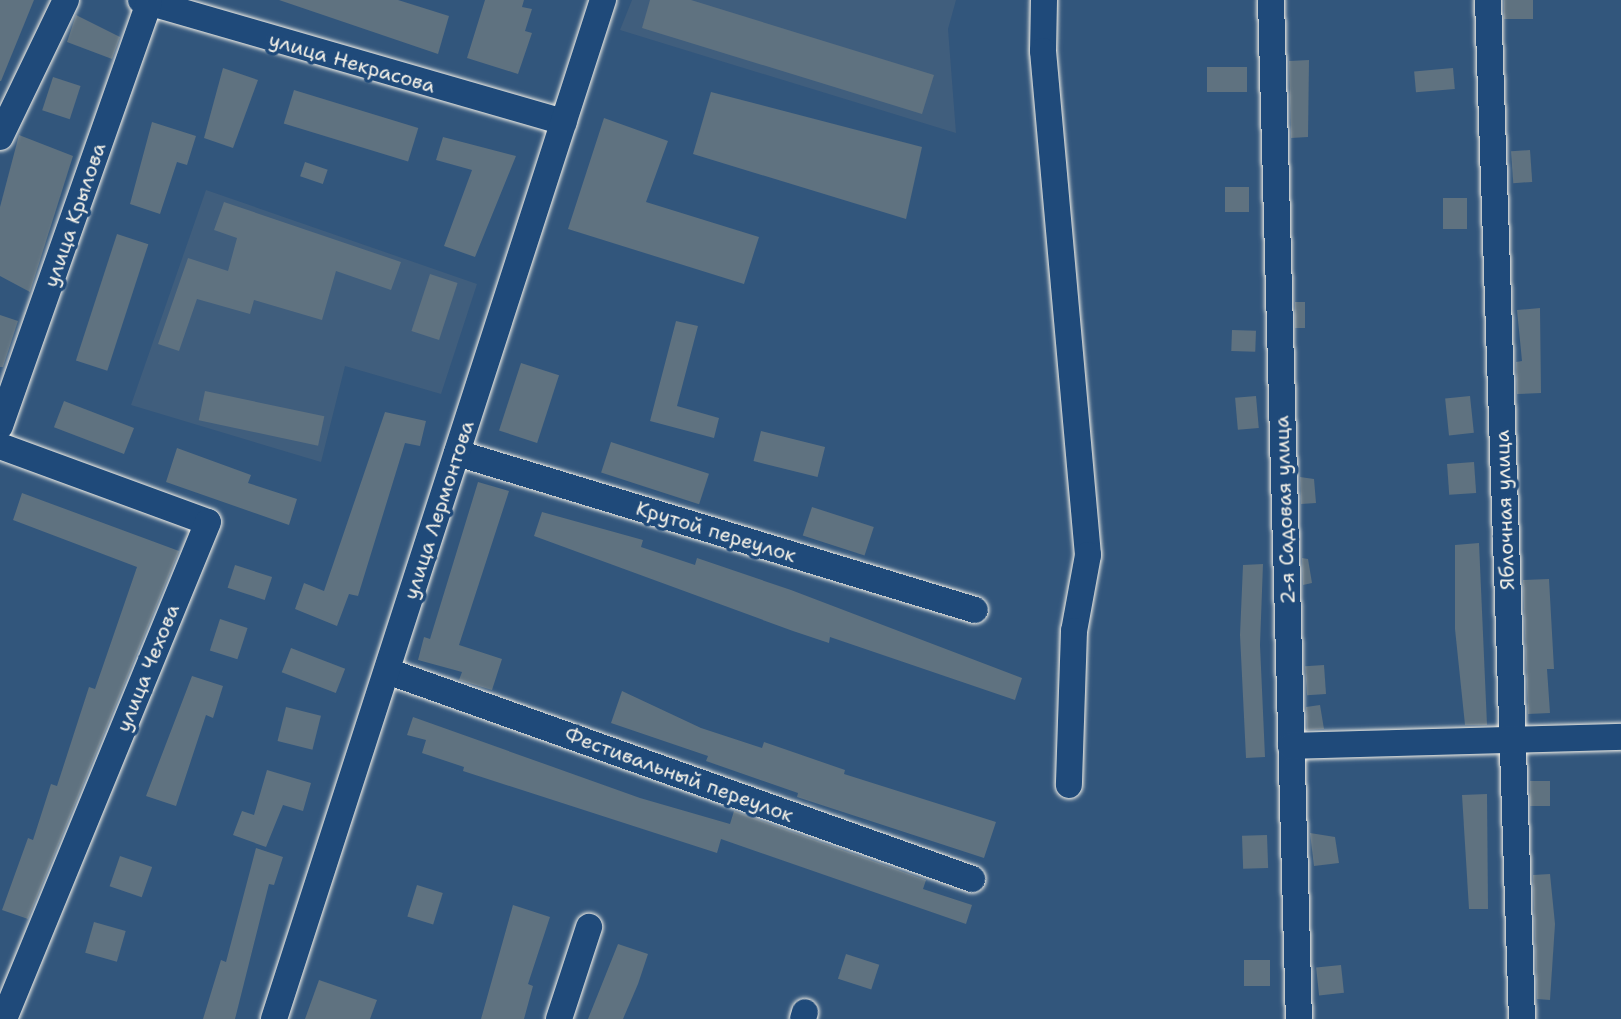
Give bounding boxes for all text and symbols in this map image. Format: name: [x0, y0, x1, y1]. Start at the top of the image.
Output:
street label: улица Некрасова: [266, 28, 438, 98]
street label: улица Крылова: [39, 140, 111, 290]
street label: 2-я Садовая улица: [1270, 415, 1300, 605]
street label: улица Лермонтова: [399, 417, 479, 603]
street label: Яблочная улица: [1490, 430, 1520, 590]
street label: Крутой переулок: [633, 496, 799, 568]
street label: улица Чехова: [111, 601, 185, 735]
street label: Фестивальный переулок: [561, 722, 797, 828]

